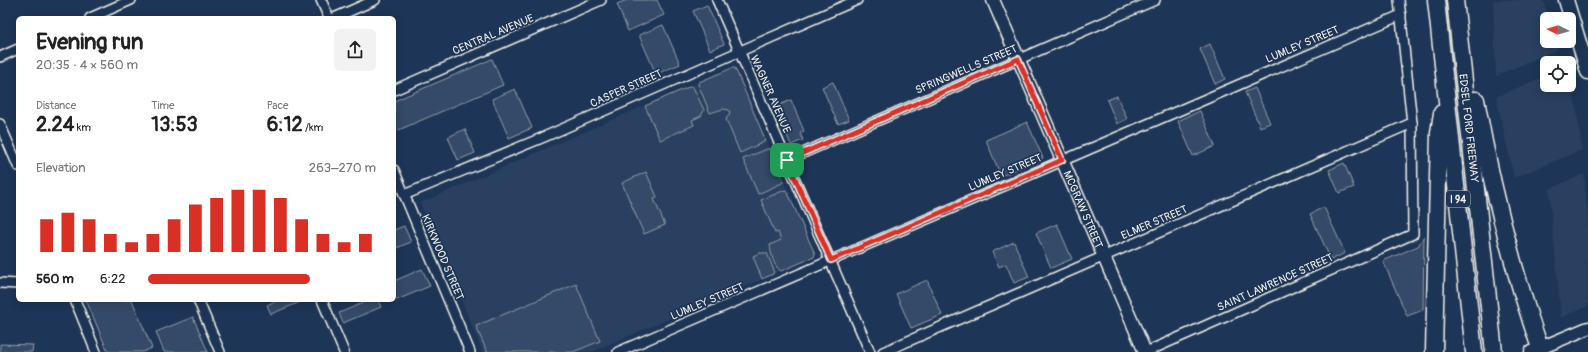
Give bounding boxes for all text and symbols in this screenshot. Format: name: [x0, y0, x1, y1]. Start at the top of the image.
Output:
street label: CENTRAL AVENUE: [451, 11, 536, 57]
north arrow: [1540, 12, 1576, 48]
map controls: [1540, 12, 1576, 92]
street label: LUMLEY STREET: [1264, 23, 1341, 66]
text: Evening run: [36, 28, 144, 56]
button: share: [334, 29, 376, 71]
street label: SPRINGWELLS STREET: [913, 42, 1019, 97]
street label: WAGNER AVENUE: [748, 53, 794, 135]
button: locate: [1540, 56, 1576, 92]
text: 20:35 · 4 × 560 m: [36, 57, 138, 73]
street label: CASPER STREET: [588, 67, 664, 110]
street label: EDSEL FORD FREEWAY: [1456, 73, 1481, 184]
text: Distance: [36, 99, 76, 112]
text: Time: [151, 99, 174, 112]
text: Pace: [267, 99, 288, 112]
text: 2.24: [36, 112, 74, 137]
text: 13:53: [151, 112, 198, 137]
text: 6:12: [267, 112, 303, 137]
text: km: [74, 121, 91, 134]
text: /km: [303, 121, 323, 134]
pin: [770, 143, 804, 177]
icon: arrive: [776, 149, 798, 171]
street label: LUMLEY STREET: [967, 151, 1044, 194]
text: Elevation: [36, 160, 86, 176]
text: 263–270 m: [309, 160, 376, 176]
street label: MCGRAW STREET: [1060, 169, 1105, 250]
road number: I 94: [1446, 191, 1470, 207]
street label: ELMER STREET: [1119, 203, 1189, 242]
street label: KIRKWOOD STREET: [419, 212, 466, 302]
street label: SAINT LAWRENCE STREET: [1215, 251, 1335, 314]
text: 560 m: [36, 271, 74, 287]
text: 6:22: [100, 271, 126, 287]
street label: LUMLEY STREET: [669, 280, 746, 323]

